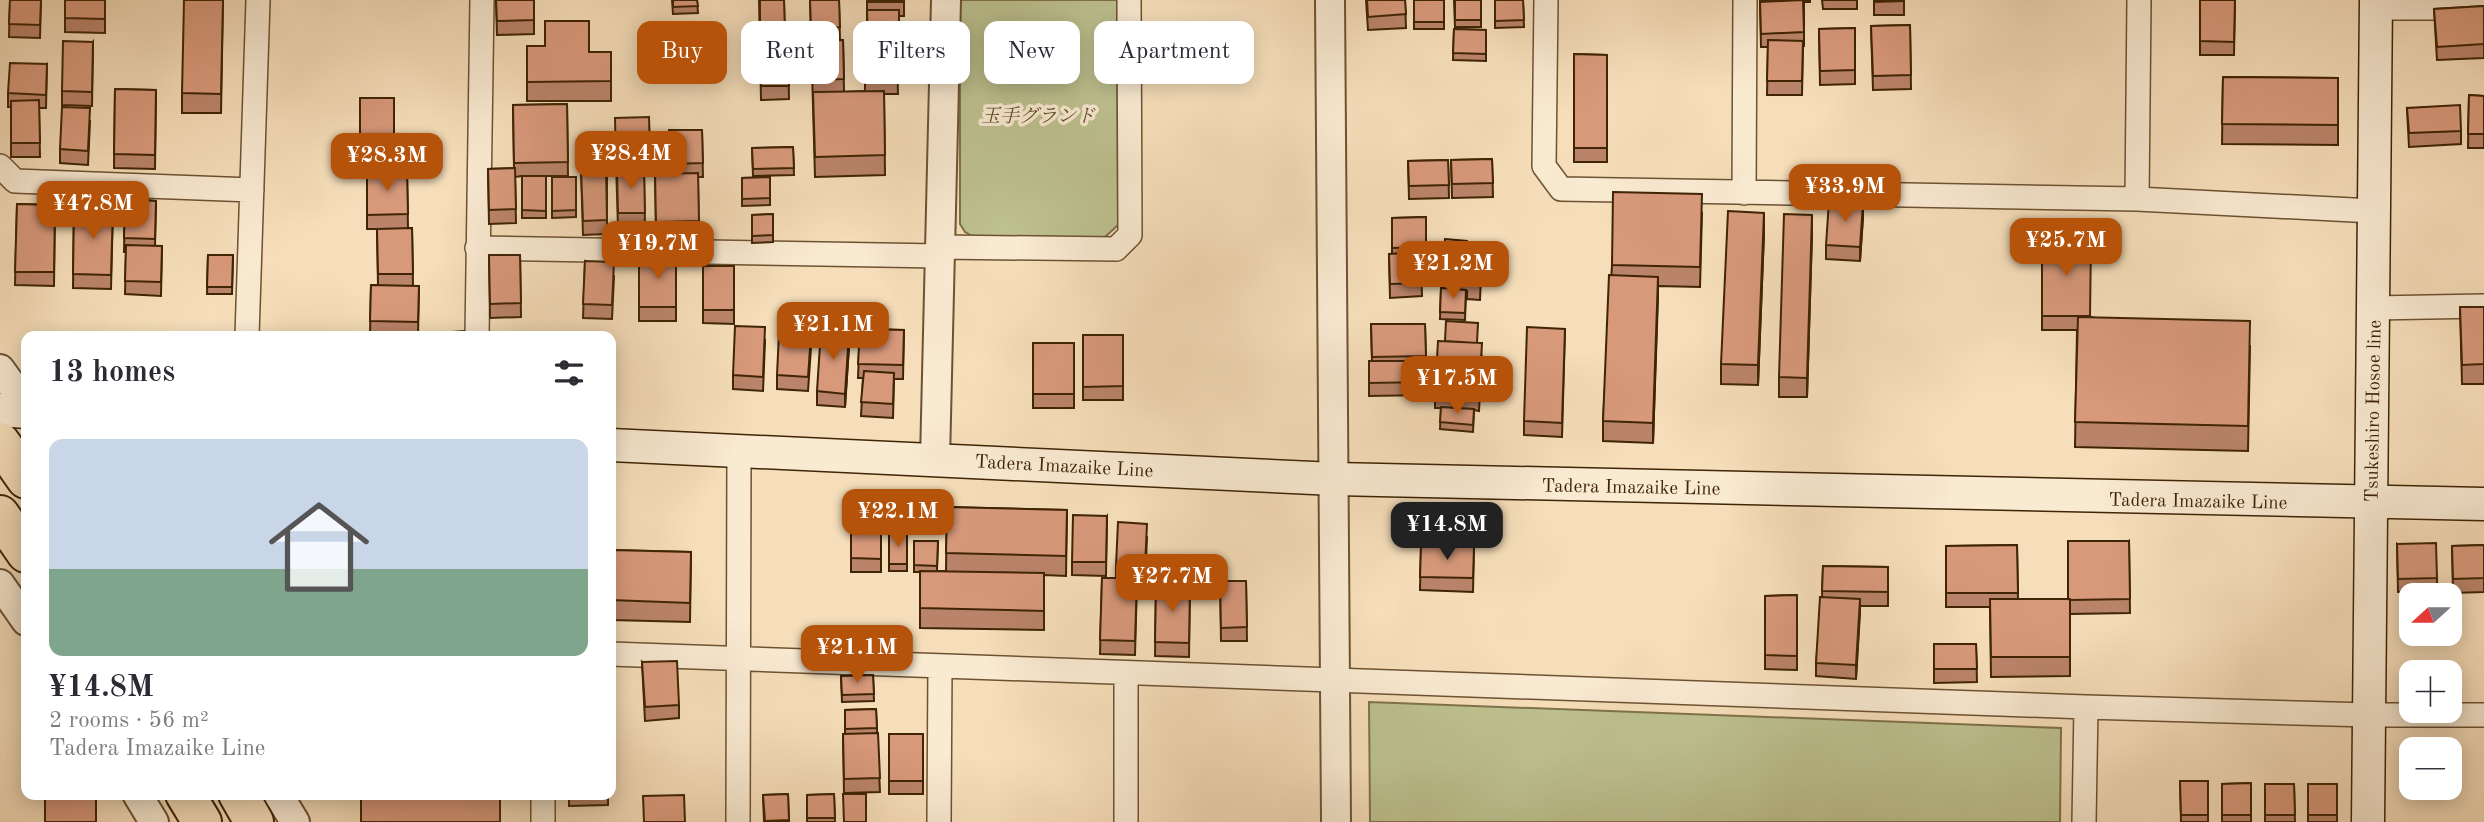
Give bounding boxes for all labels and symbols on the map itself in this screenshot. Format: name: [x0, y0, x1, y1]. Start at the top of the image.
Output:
park label: 玉手グランド: [981, 106, 1096, 127]
pin: ¥28.4M: [574, 132, 688, 191]
pin: ¥28.3M: [330, 134, 444, 193]
pin: ¥33.9M: [1788, 164, 1902, 224]
pin: ¥47.8M: [36, 182, 150, 241]
pin: ¥25.7M: [2009, 218, 2123, 278]
pin: ¥19.7M: [601, 222, 715, 281]
pin: ¥21.2M: [1396, 242, 1510, 301]
pin: ¥21.1M: [776, 302, 890, 362]
street label: Tsukeshiro Hosoe line: [2363, 320, 2386, 502]
pin: ¥17.5M: [1400, 356, 1514, 416]
street label: Tadera Imazaike Line: [974, 453, 1154, 482]
street label: Tadera Imazaike Line: [1541, 477, 1720, 500]
pin: ¥22.1M: [841, 490, 955, 549]
street label: Tadera Imazaike Line: [2108, 491, 2287, 514]
pin: ¥14.8M: [1390, 503, 1504, 562]
pin: ¥27.7M: [1115, 554, 1229, 614]
north arrow: [2399, 583, 2462, 646]
pin: ¥21.1M: [800, 626, 914, 685]

